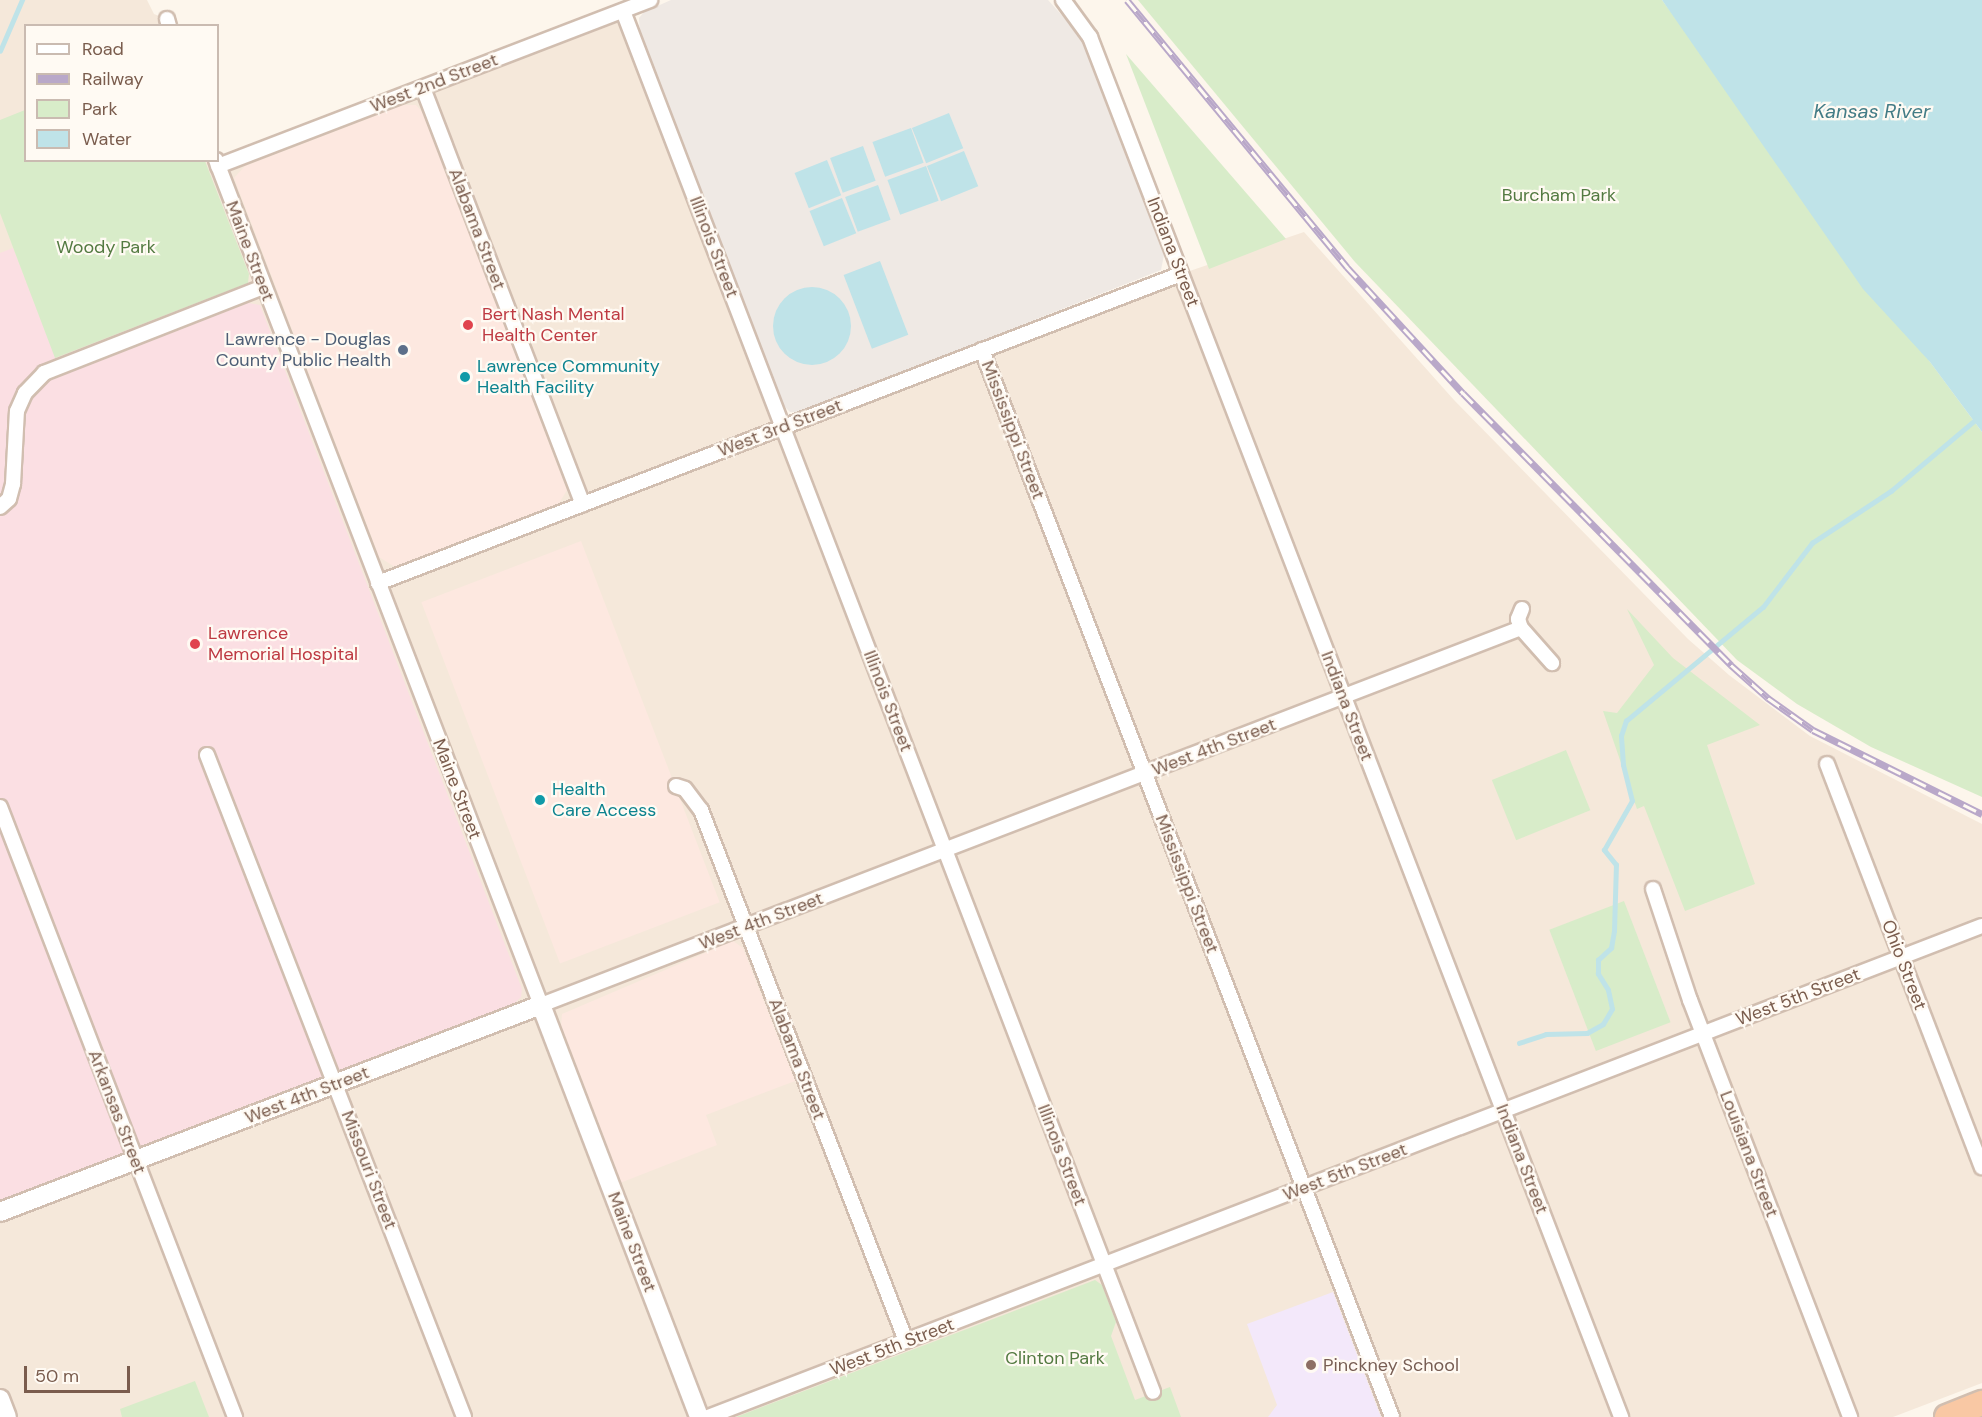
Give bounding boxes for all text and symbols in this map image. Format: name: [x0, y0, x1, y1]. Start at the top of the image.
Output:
legend: [24, 24, 219, 162]
text: Road: [82, 37, 124, 61]
street label: West 2nd Street: [367, 49, 501, 117]
text: Railway: [82, 67, 144, 91]
text: Park: [82, 97, 118, 121]
water label: Kansas River: [1814, 99, 1930, 123]
text: Water: [82, 127, 132, 151]
street label: Alabama Street: [444, 165, 510, 293]
park label: Burcham Park: [1502, 184, 1616, 206]
street label: Illinois Street: [685, 193, 743, 301]
street label: Indiana Street: [1142, 194, 1204, 310]
street label: Maine Street: [221, 198, 279, 304]
park label: Woody Park: [56, 236, 156, 258]
place label: Bert Nash Mental Health Center: [482, 304, 625, 346]
marker: Bert Nash Mental Health Center: [459, 316, 477, 334]
place label: Lawrence - Douglas County Public Health: [216, 329, 391, 372]
marker: Lawrence - Douglas County Public Health: [396, 343, 410, 357]
place label: Lawrence Community Health Facility: [477, 356, 660, 398]
street label: Mississippi Street: [977, 358, 1049, 502]
marker: Lawrence Community Health Facility: [458, 370, 472, 384]
street label: West 3rd Street: [715, 394, 845, 462]
place label: Lawrence Memorial Hospital: [208, 623, 358, 666]
marker: Lawrence Memorial Hospital: [186, 635, 204, 653]
street label: Illinois Street: [859, 647, 917, 755]
street label: Indiana Street: [1316, 648, 1378, 764]
street label: West 4th Street: [1149, 713, 1279, 781]
street label: Maine Street: [428, 736, 486, 842]
place label: Health Care Access: [552, 779, 656, 822]
marker: Health Care Access: [533, 793, 547, 807]
street label: Mississippi Street: [1151, 812, 1223, 956]
street label: West 4th Street: [696, 887, 826, 955]
street label: Ohio Street: [1877, 917, 1931, 1013]
street label: West 5th Street: [1733, 963, 1863, 1031]
street label: Alabama Street: [764, 995, 830, 1123]
street label: Arkansas Street: [83, 1047, 151, 1177]
street label: West 4th Street: [242, 1061, 372, 1129]
street label: Louisiana Street: [1715, 1088, 1783, 1220]
street label: Illinois Street: [1033, 1101, 1091, 1209]
street label: Indiana Street: [1491, 1101, 1553, 1217]
street label: Missouri Street: [336, 1108, 402, 1232]
street label: West 5th Street: [1280, 1138, 1410, 1206]
street label: Maine Street: [603, 1189, 661, 1295]
street label: West 5th Street: [827, 1313, 957, 1381]
park label: Clinton Park: [1005, 1347, 1105, 1369]
scale bar: [27, 1354, 134, 1392]
place label: Pinckney School: [1323, 1354, 1459, 1376]
marker: Pinckney School: [1304, 1358, 1318, 1372]
text: 50 m: [35, 1364, 79, 1388]

